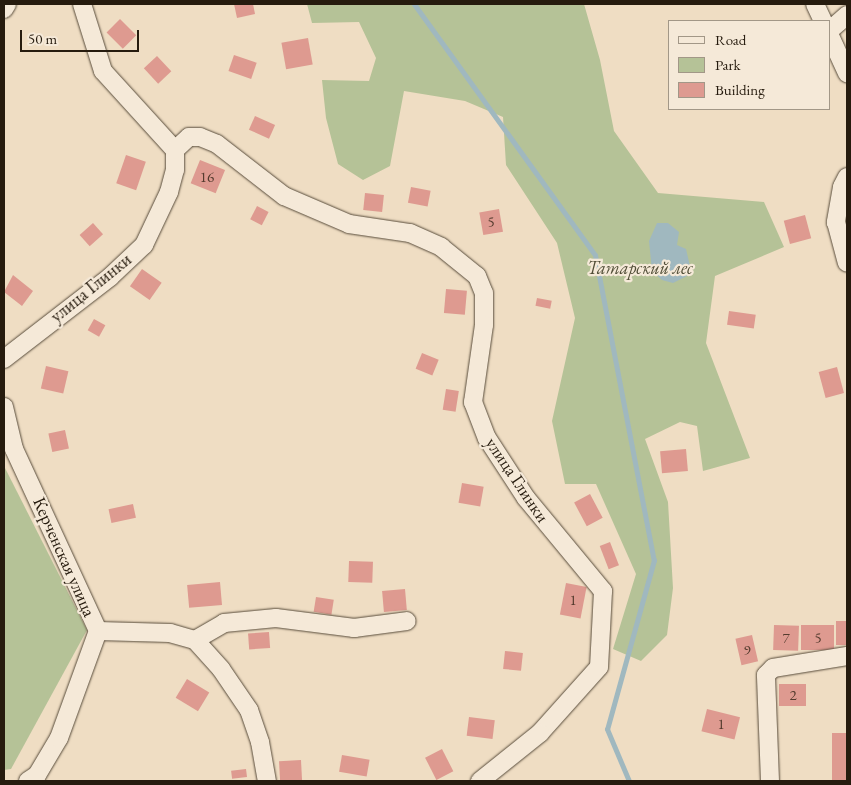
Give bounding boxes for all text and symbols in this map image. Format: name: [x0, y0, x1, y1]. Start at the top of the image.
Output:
scale bar: [22, 20, 141, 52]
legend: [668, 20, 831, 110]
text: 50 m: [28, 29, 57, 48]
text: Road: [715, 30, 746, 49]
text: Park: [715, 55, 741, 74]
text: Building: [715, 80, 765, 99]
house number: 16: [200, 168, 214, 186]
house number: 5: [487, 213, 495, 231]
street label: улица Глинки: [46, 249, 136, 327]
park label: Татарский лес: [587, 257, 693, 279]
street label: улица Глинки: [481, 433, 553, 527]
street label: Керченская улица: [28, 494, 100, 620]
house number: 1: [569, 591, 577, 609]
house number: 7: [782, 629, 790, 647]
house number: 5: [814, 629, 822, 647]
house number: 9: [743, 641, 751, 659]
house number: 2: [789, 686, 797, 704]
house number: 1: [717, 715, 725, 733]

